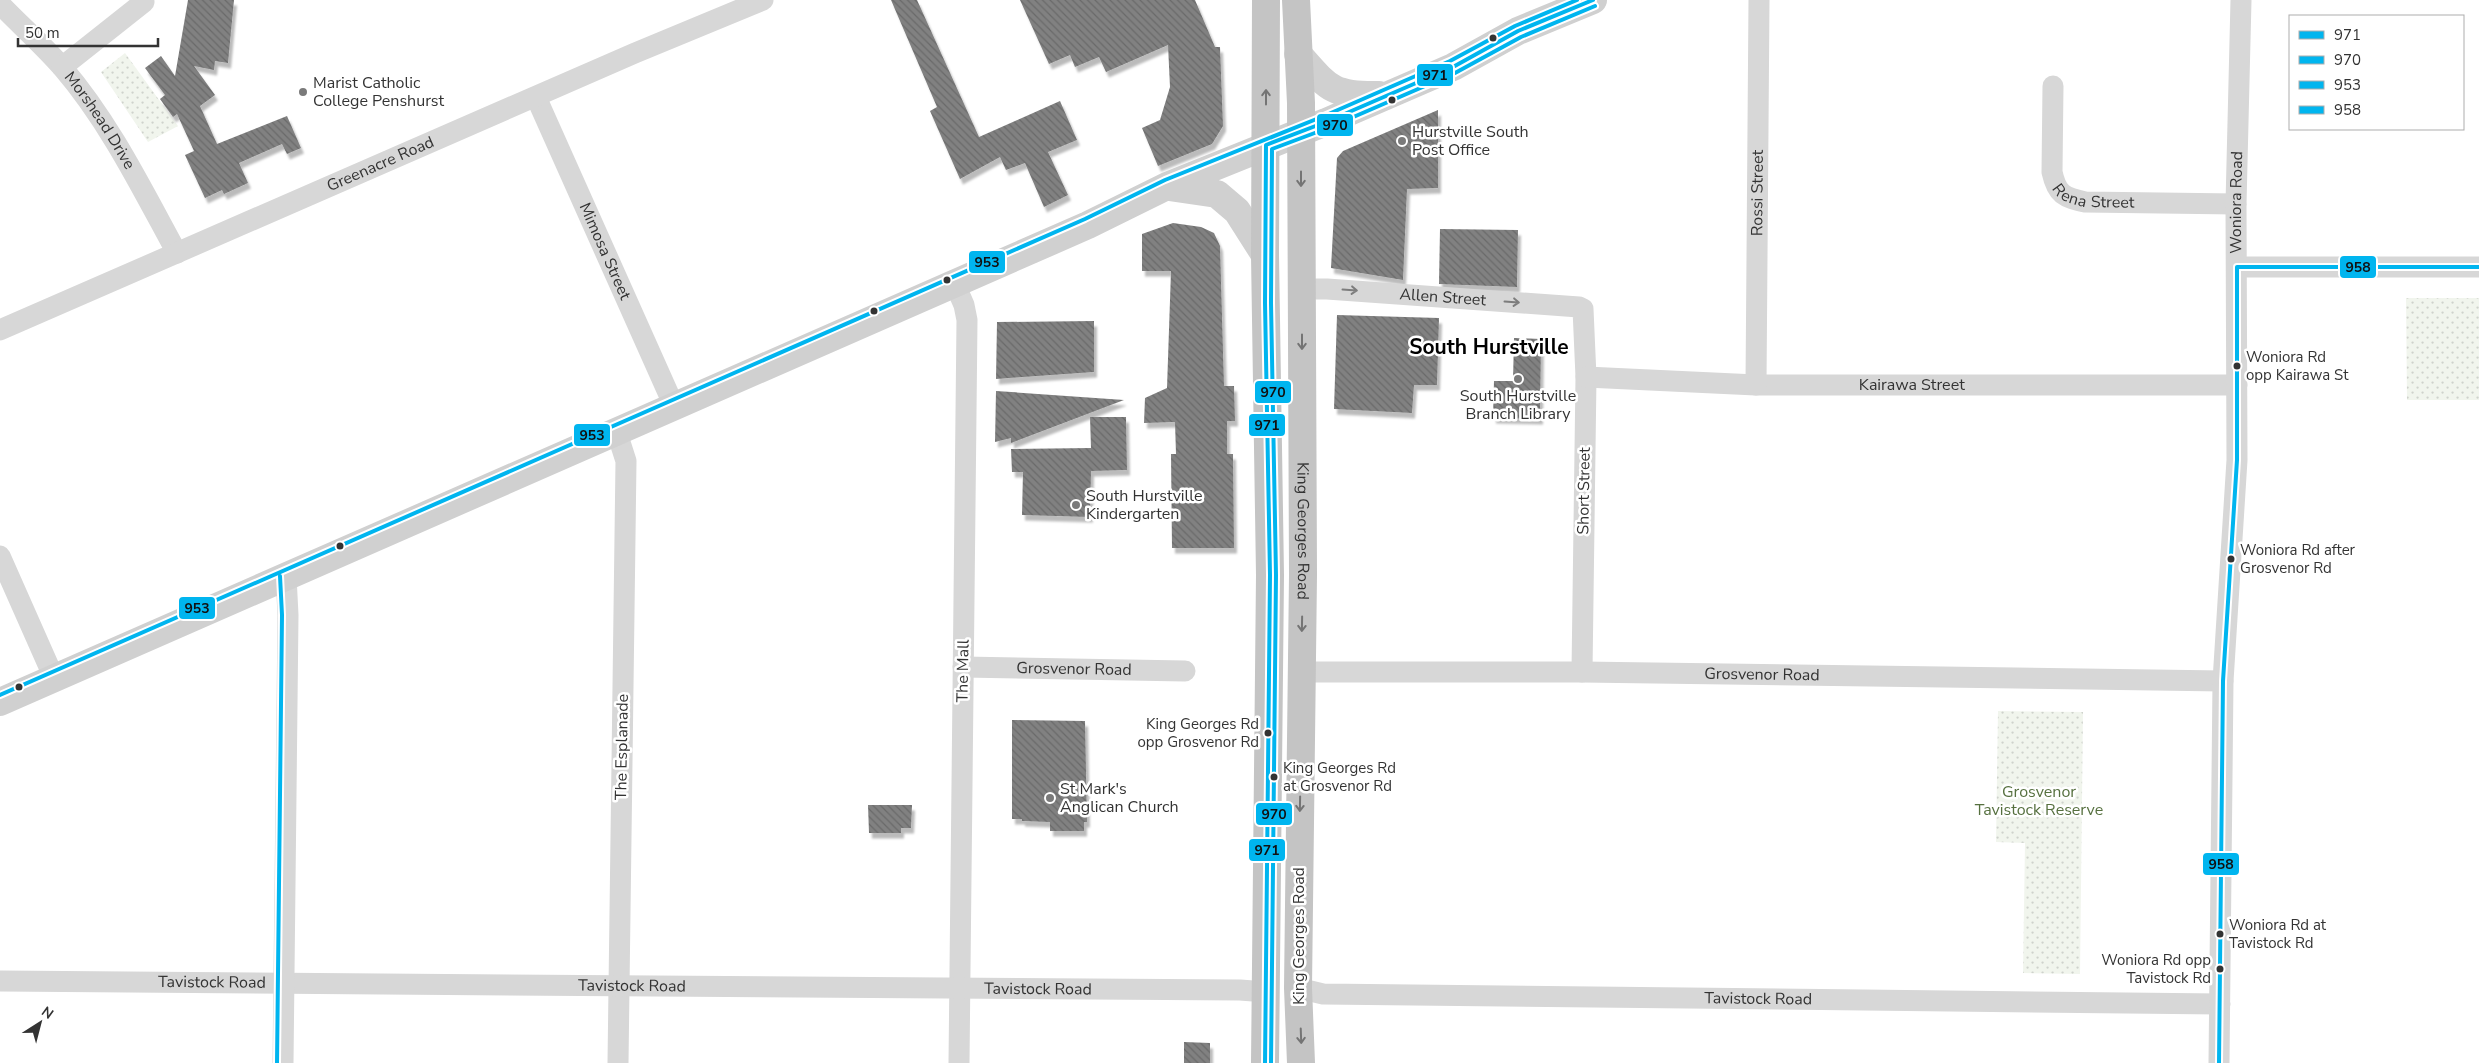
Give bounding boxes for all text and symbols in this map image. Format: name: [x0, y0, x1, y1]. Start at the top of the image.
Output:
scale bar: [18, 15, 158, 47]
legend: [2289, 15, 2464, 130]
text: 50 m: [25, 23, 60, 43]
text: 971: [2334, 25, 2361, 45]
unlabelled marker: [1488, 33, 1498, 43]
text: 970: [2334, 50, 2361, 70]
line badge: 971: [1416, 63, 1454, 87]
text: 971: [1422, 66, 1448, 85]
street label: Morshead Drive: [59, 67, 140, 173]
place label: Marist Catholic College Penshurst: [313, 72, 444, 112]
text: 953: [2334, 75, 2361, 95]
marker: Marist Catholic College Penshurst: [297, 86, 309, 98]
one-way arrow: [1261, 89, 1271, 105]
unlabelled marker: [1387, 95, 1397, 105]
text: 958: [2334, 100, 2361, 120]
line badge: 970: [1316, 113, 1354, 137]
text: 970: [1322, 116, 1348, 135]
place label: Hurstville South Post Office: [1412, 121, 1529, 161]
street label: Greenacre Road: [323, 131, 437, 197]
marker: Hurstville South Post Office: [1396, 135, 1408, 147]
street label: Rossi Street: [1746, 149, 1769, 236]
street label: Woniora Road: [2225, 151, 2248, 254]
one-way arrow: [1296, 170, 1306, 187]
street label: Rena Street: [2047, 179, 2135, 214]
street label: Mimosa Street: [574, 199, 636, 304]
line badge: 953: [968, 250, 1006, 274]
text: 953: [974, 253, 1000, 272]
line badge: 958: [2339, 255, 2377, 279]
text: 958: [2345, 258, 2371, 277]
unlabelled marker: [942, 275, 952, 285]
street label: Allen Street: [1399, 283, 1487, 311]
one-way arrow: [1342, 286, 1358, 295]
one-way arrow: [1504, 298, 1520, 307]
unlabelled marker: [869, 306, 879, 316]
one-way arrow: [1297, 333, 1307, 349]
district label: South Hurstville: [1409, 333, 1569, 361]
place label: Woniora Rd opp Kairawa St: [2246, 347, 2349, 385]
marker: Woniora Rd opp Kairawa St: [2232, 361, 2242, 371]
marker: South Hurstville Branch Library: [1512, 373, 1524, 385]
street label: Kairawa Street: [1859, 374, 1965, 396]
line badge: 970: [1254, 380, 1292, 404]
text: 970: [1260, 383, 1286, 402]
place label: South Hurstville Branch Library: [1460, 385, 1576, 425]
line badge: 971: [1248, 413, 1286, 437]
text: 971: [1254, 416, 1280, 435]
line badge: 953: [573, 423, 611, 447]
text: 953: [579, 426, 605, 445]
street label: Short Street: [1572, 447, 1596, 535]
street label: King Georges Road: [1292, 462, 1314, 600]
place label: South Hurstville Kindergarten: [1086, 485, 1203, 525]
marker: South Hurstville Kindergarten: [1070, 499, 1082, 511]
place label: Woniora Rd after Grosvenor Rd: [2240, 540, 2356, 578]
unlabelled marker: [335, 541, 345, 551]
marker: Woniora Rd after Grosvenor Rd: [2226, 554, 2236, 564]
line badge: 953: [178, 596, 216, 620]
text: 953: [184, 599, 210, 618]
one-way arrow: [1298, 616, 1307, 632]
street label: The Mall: [951, 639, 975, 703]
street label: Grosvenor Road: [1016, 657, 1132, 681]
street label: Grosvenor Road: [1704, 663, 1820, 686]
unlabelled marker: [14, 682, 24, 692]
street label: The Esplanade: [610, 694, 634, 800]
place label: King Georges Rd opp Grosvenor Rd: [1137, 714, 1259, 752]
marker: King Georges Rd opp Grosvenor Rd: [1263, 728, 1273, 738]
place label: King Georges Rd at Grosvenor Rd: [1283, 758, 1396, 796]
marker: King Georges Rd at Grosvenor Rd: [1269, 772, 1279, 782]
place label: St Mark's Anglican Church: [1060, 778, 1179, 818]
park label: Grosvenor Tavistock Reserve: [1975, 781, 2103, 821]
marker: St Mark's Anglican Church: [1044, 792, 1056, 804]
one-way arrow: [1295, 796, 1305, 812]
line badge: 970: [1255, 802, 1293, 826]
text: 970: [1261, 805, 1287, 824]
line badge: 971: [1248, 838, 1286, 862]
text: 971: [1254, 841, 1280, 860]
line badge: 958: [2202, 852, 2240, 876]
text: 958: [2208, 855, 2234, 874]
street label: King Georges Road: [1288, 867, 1310, 1005]
place label: Woniora Rd at Tavistock Rd: [2229, 915, 2327, 953]
marker: Woniora Rd at Tavistock Rd: [2215, 929, 2225, 939]
place label: Woniora Rd opp Tavistock Rd: [2101, 950, 2211, 988]
marker: Woniora Rd opp Tavistock Rd: [2215, 964, 2225, 974]
street label: Tavistock Road: [158, 971, 266, 994]
street label: Tavistock Road: [578, 974, 686, 997]
street label: Tavistock Road: [984, 978, 1092, 1000]
street label: Tavistock Road: [1704, 987, 1812, 1010]
north arrow: [15, 998, 65, 1048]
text: N: [38, 1002, 57, 1024]
one-way arrow: [1296, 1028, 1305, 1044]

